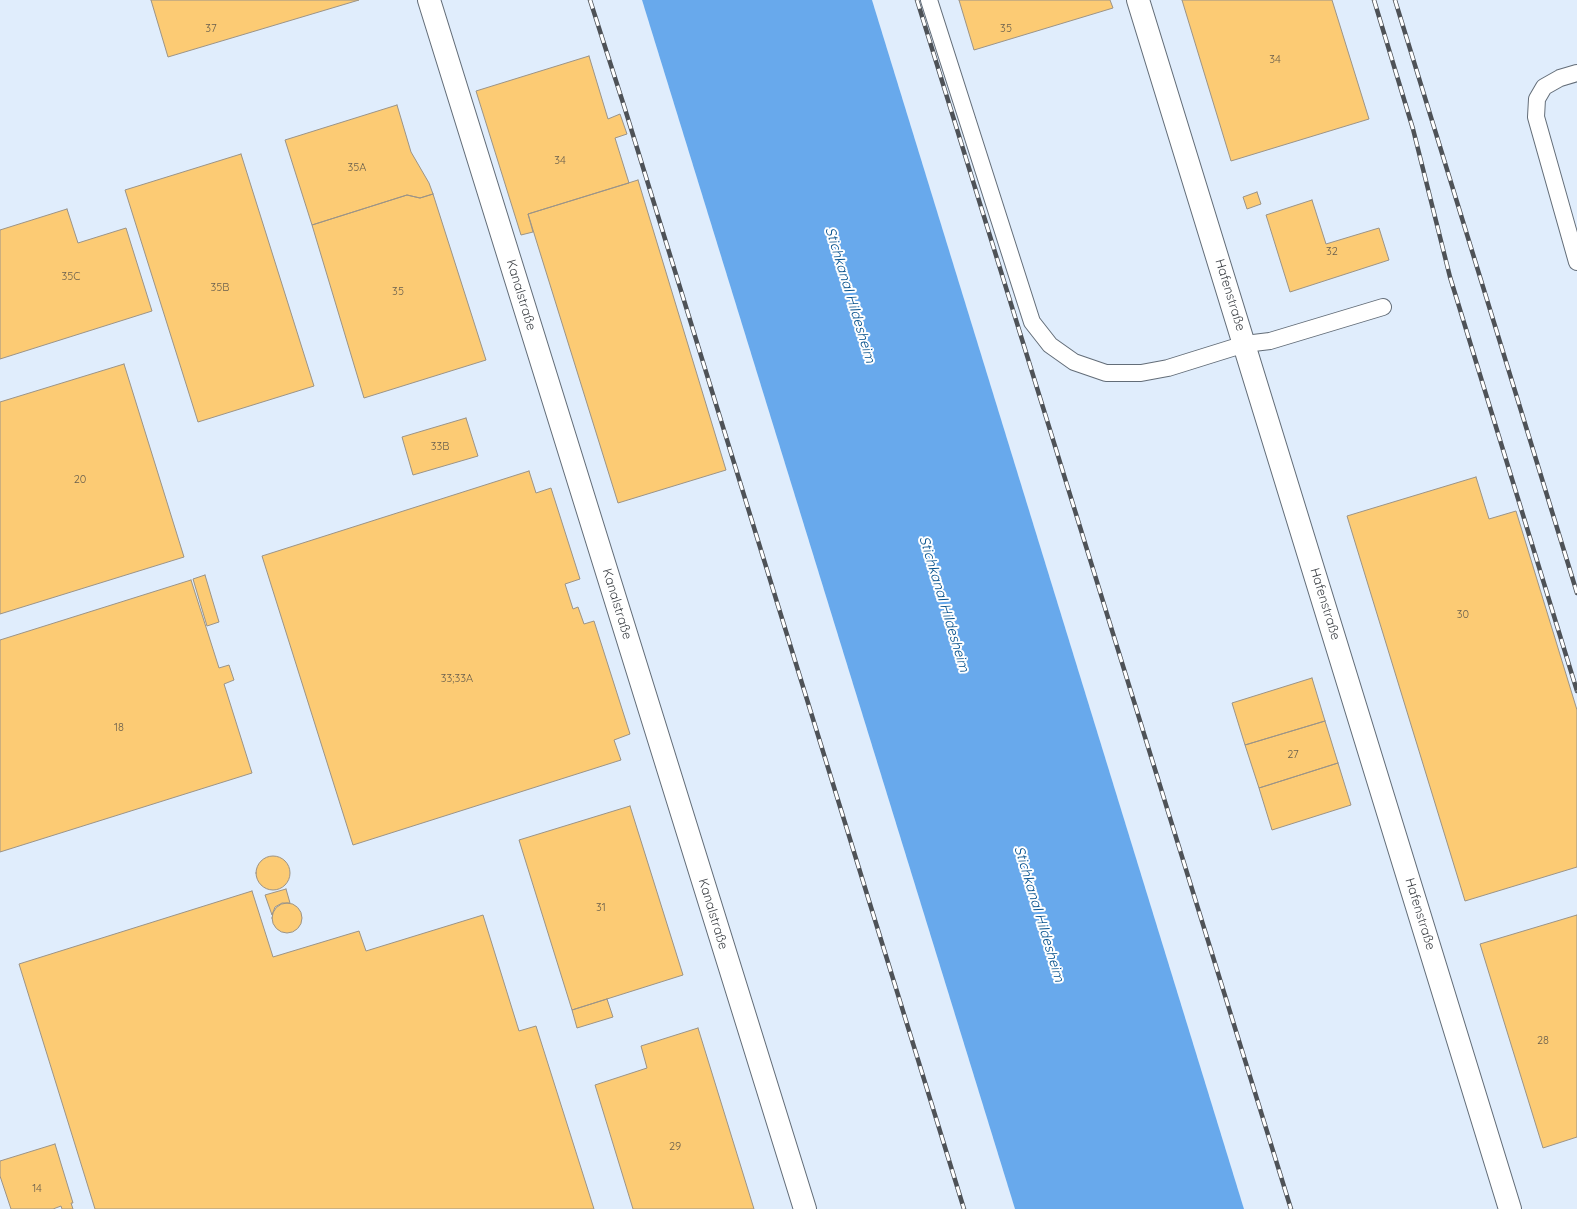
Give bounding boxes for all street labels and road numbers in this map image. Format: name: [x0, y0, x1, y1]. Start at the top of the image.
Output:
street label: Hafenstraße: [1212, 257, 1248, 333]
street label: Kanalstraße: [503, 258, 539, 332]
street label: Hafenstraße: [1307, 566, 1343, 642]
street label: Kanalstraße: [599, 567, 635, 641]
street label: Hafenstraße: [1402, 876, 1438, 952]
street label: Kanalstraße: [695, 877, 731, 951]

